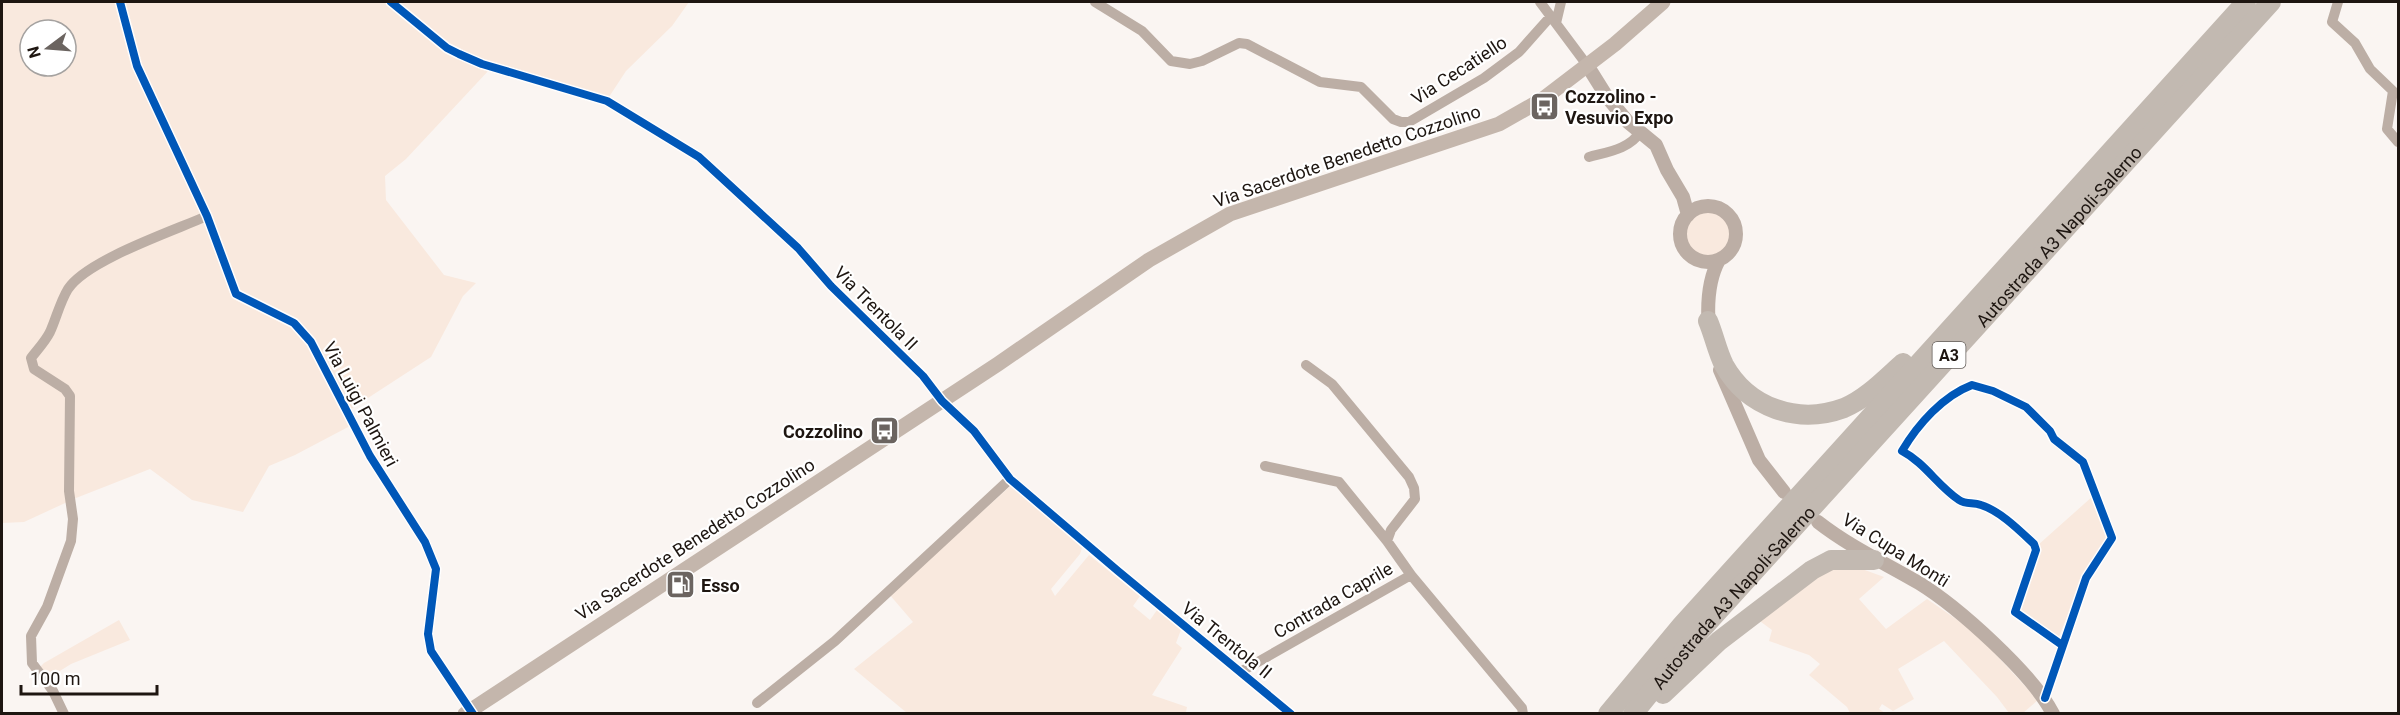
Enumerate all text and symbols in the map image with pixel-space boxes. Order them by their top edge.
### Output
north arrow [18,18,78,78]
street label: Via Cecatiello [1407,31,1511,109]
text: N [23,44,45,60]
place label: Cozzolino - Vesuvio Expo [1565,86,1674,128]
bus stop icon: Cozzolino - Vesuvio Expo [1528,90,1560,122]
street label: Via Sacerdote Benedetto Cozzolino [1211,100,1483,212]
street label: Autostrada A3 Napoli-Salerno [1971,141,2146,331]
street label: Via Trentola II [830,262,922,354]
street label: Via Luigi Palmieri [319,338,403,470]
road number: A3 [1932,342,1966,368]
bus stop icon: Cozzolino [868,415,900,447]
place label: Cozzolino [783,421,863,442]
street label: Via Sacerdote Benedetto Cozzolino [572,454,818,624]
street label: Autostrada A3 Napoli-Salerno [1647,501,1819,693]
street label: Via Cupa Monti [1839,509,1953,591]
street label: Contrada Caprile [1270,557,1396,643]
fuel station icon: Esso [664,569,696,601]
place label: Esso [701,575,740,596]
street label: Via Trentola II [1178,597,1276,683]
scale bar [21,658,158,696]
text: 100 m [30,668,81,689]

